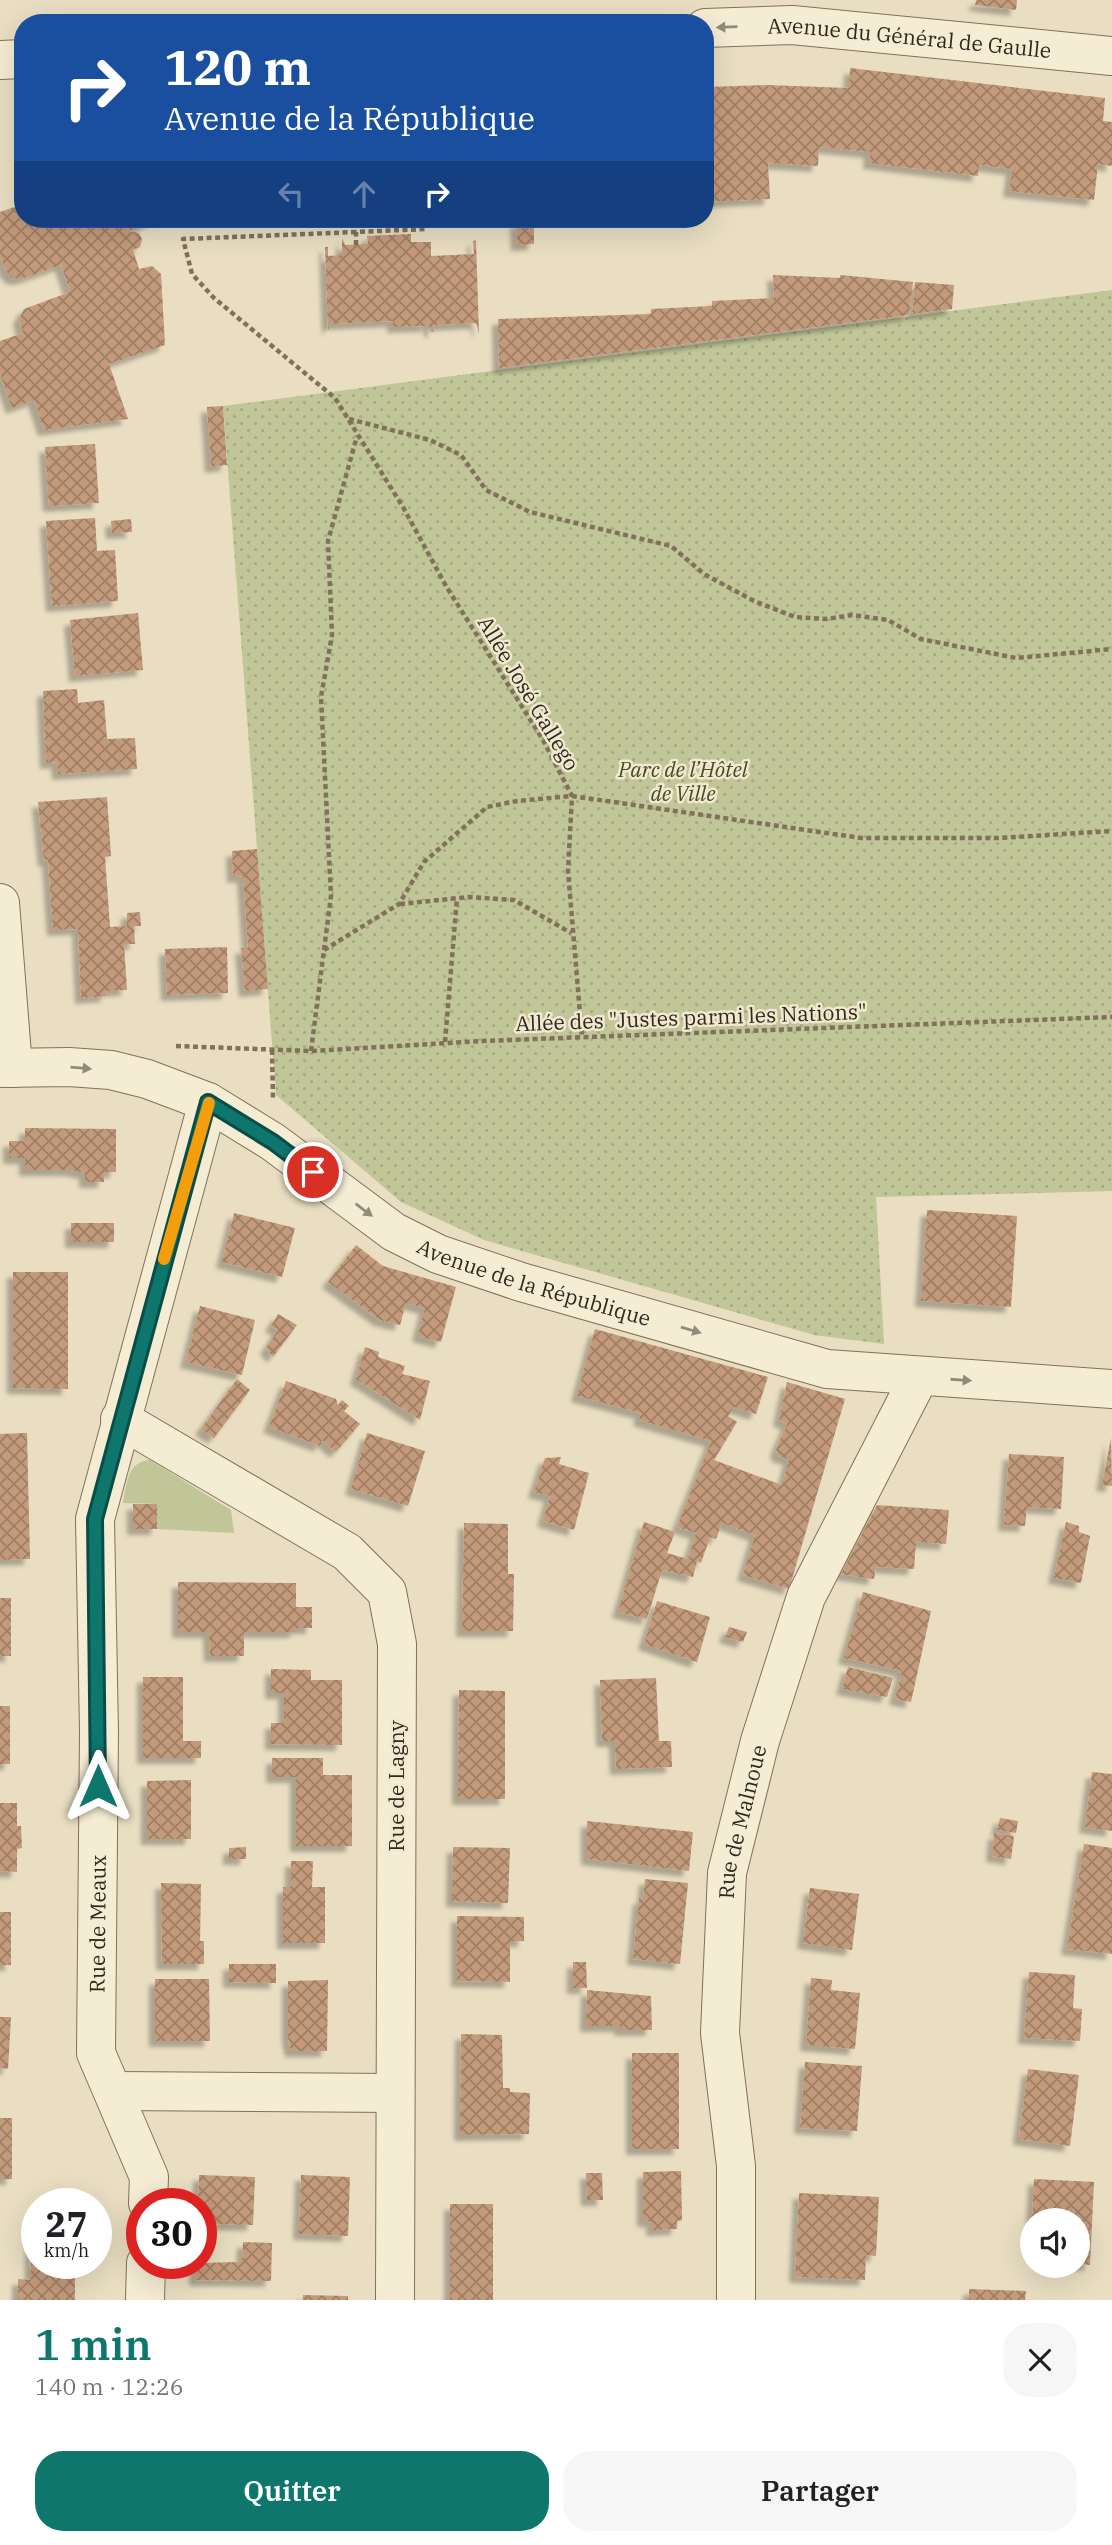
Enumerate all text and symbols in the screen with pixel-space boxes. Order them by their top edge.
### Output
street label: Avenue du Général de Gaulle [767,11,1053,64]
one-way arrow [716,21,738,33]
text: 120 m [164,35,311,98]
icon: right [49,42,140,133]
text: Avenue de la République [164,97,535,139]
icon: left [272,175,310,213]
icon: ahead [345,175,383,213]
icon: right [418,175,456,213]
street label: Allée José Gallego [472,611,586,775]
park label: Parc de l’Hôtel de Ville [617,755,749,807]
street label: Allée des "Justes parmi les Nations" [515,997,867,1037]
one-way arrow [70,1063,92,1074]
pin [283,1142,343,1202]
icon: arrive [294,1153,332,1191]
one-way arrow [355,1203,373,1217]
street label: Avenue de la République [412,1232,654,1332]
one-way arrow [680,1325,701,1335]
one-way arrow [951,1375,973,1386]
street label: Rue de Lagny [382,1719,410,1852]
street label: Rue de Malnoue [712,1742,773,1900]
position arrow [61,1749,135,1823]
street label: Rue de Meaux [83,1855,112,1993]
speed limit sign: 30 [126,2188,217,2279]
text: 27 [45,2201,88,2247]
map controls [1020,2208,1090,2278]
button: sound [1020,2208,1090,2278]
text: km/h [44,2239,89,2262]
text: 1 min [35,2317,152,2372]
button: close [1003,2323,1077,2397]
text: 140 m · 12:26 [35,2371,184,2401]
button: Quitter [35,2451,549,2531]
button: Partager [563,2451,1077,2531]

